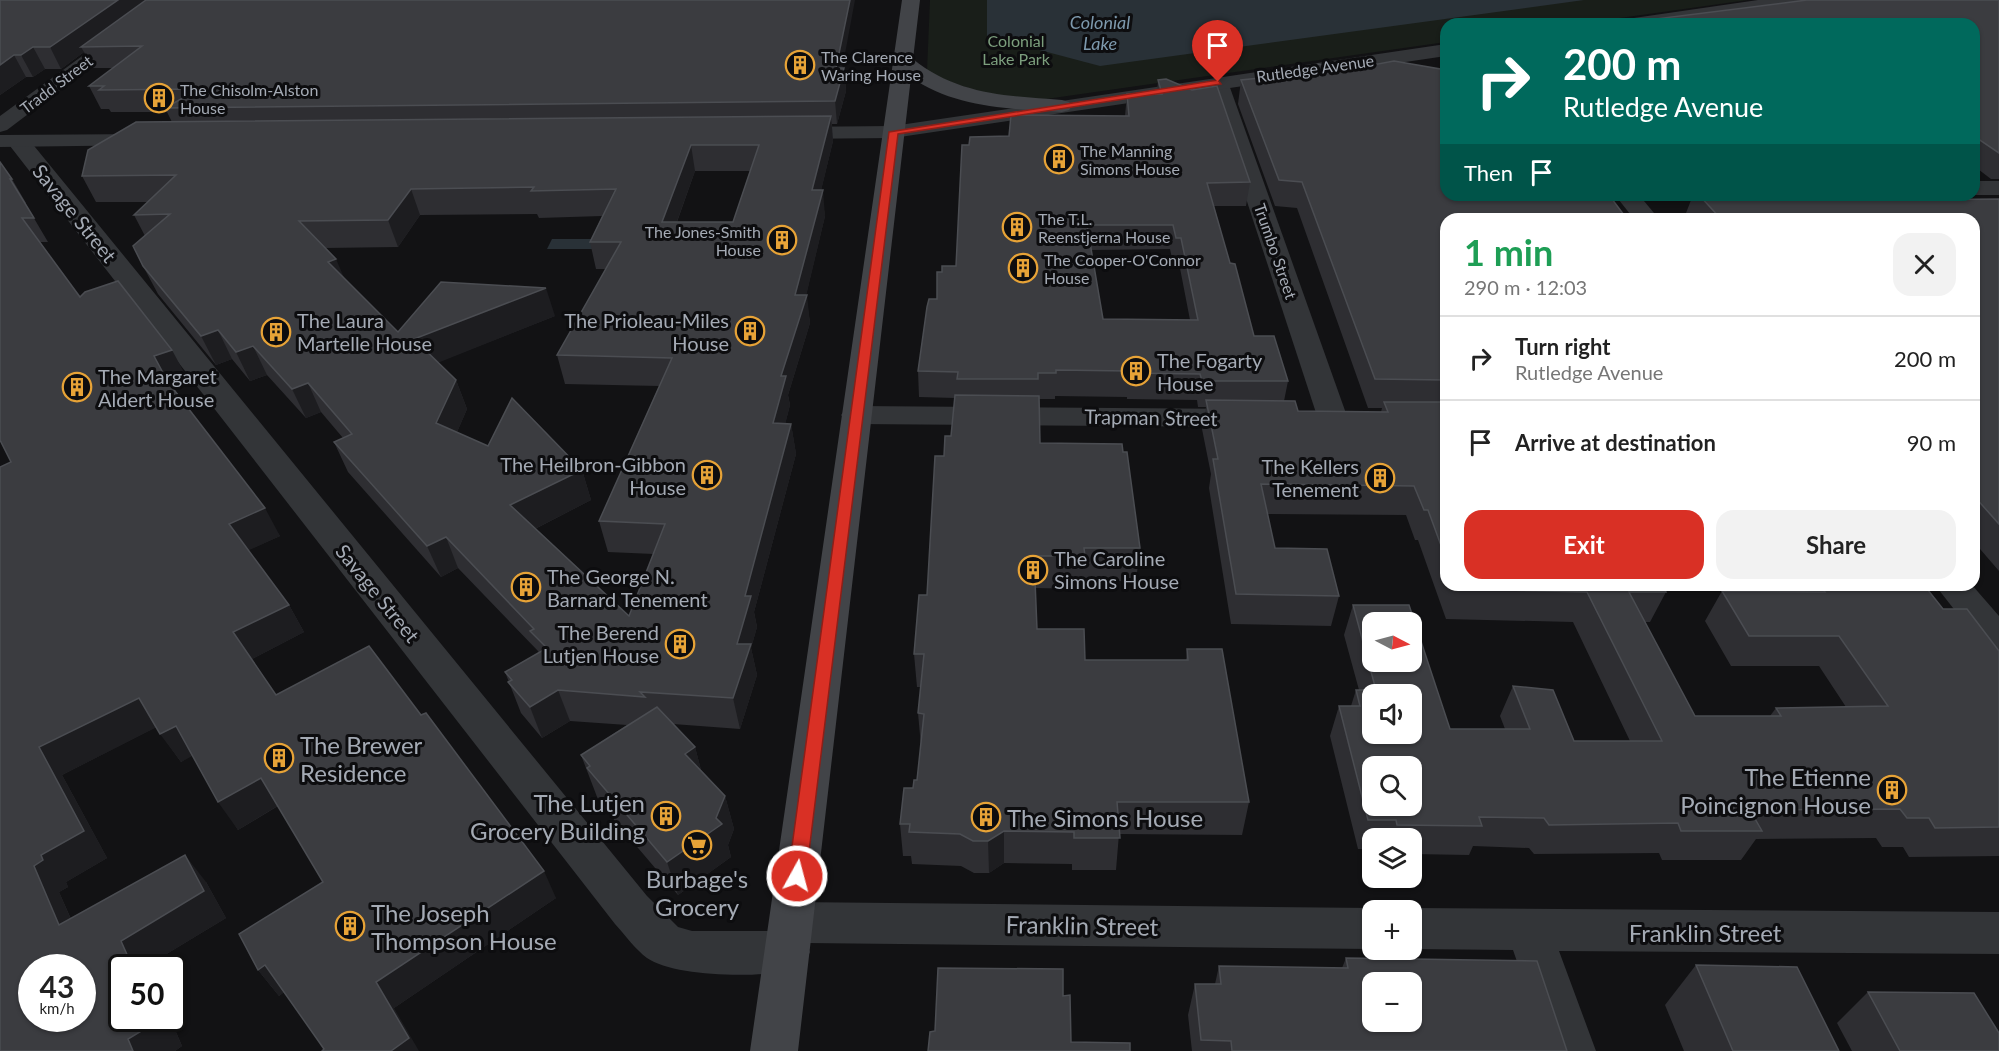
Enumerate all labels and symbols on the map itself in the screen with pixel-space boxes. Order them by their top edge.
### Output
water label: Colonial Lake [1070,11,1130,54]
pin [1192,20,1243,82]
park label: Colonial Lake Park [982,31,1051,68]
place label: The Clarence Waring House [821,47,921,84]
building icon: The Clarence Waring House [784,49,816,81]
street label: Rutledge Avenue [1255,50,1375,86]
street label: Tradd Street [16,51,96,117]
place label: The Chisolm-Alston House [180,80,318,117]
building icon: The Chisolm-Alston House [143,82,175,114]
place label: The Manning Simons House [1080,141,1180,178]
building icon: The Manning Simons House [1043,143,1075,175]
street label: Savage Street [28,159,122,267]
street label: Trumbo Street [1251,201,1301,302]
place label: The T.L. Reenstjerna House [1038,209,1170,246]
building icon: The T.L. Reenstjerna House [1001,211,1033,243]
place label: The Jones-Smith House [645,222,761,259]
building icon: The Jones-Smith House [766,224,798,256]
place label: The Cooper-O'Connor House [1044,250,1201,287]
building icon: The Cooper-O'Connor House [1007,252,1039,284]
place label: The Laura Martelle House [297,308,432,355]
place label: The Prioleau-Miles House [564,308,729,355]
building icon: The Prioleau-Miles House [734,315,766,347]
building icon: The Laura Martelle House [260,316,292,348]
place label: The Fogarty House [1157,348,1263,395]
building icon: The Fogarty House [1120,355,1152,387]
place label: The Margaret Aldert House [98,364,217,411]
building icon: The Margaret Aldert House [61,371,93,403]
street label: Trapman Street [1084,404,1218,430]
place label: The Heilbron-Gibbon House [500,452,686,499]
place label: The Kellers Tenement [1262,454,1359,501]
building icon: The Heilbron-Gibbon House [691,459,723,491]
building icon: The Kellers Tenement [1364,462,1396,494]
street label: Savage Street [331,539,425,647]
place label: The Caroline Simons House [1054,546,1179,593]
building icon: The Caroline Simons House [1017,554,1049,586]
place label: The George N. Barnard Tenement [547,564,708,611]
building icon: The George N. Barnard Tenement [510,571,542,603]
north arrow [1362,612,1422,672]
place label: The Berend Lutjen House [543,620,659,667]
building icon: The Berend Lutjen House [664,628,696,660]
place label: The Brewer Residence [300,730,423,787]
building icon: The Brewer Residence [263,742,295,774]
place label: The Etienne Poincignon House [1680,762,1871,819]
building icon: The Etienne Poincignon House [1876,774,1908,806]
place label: The Lutjen Grocery Building [470,788,645,845]
building icon: The Lutjen Grocery Building [650,800,682,832]
building icon: The Simons House [970,801,1002,833]
place label: The Simons House [1007,803,1203,832]
supermarket icon: Burbage's Grocery [681,829,713,861]
position arrow [765,844,829,908]
place label: Burbage's Grocery [646,864,748,921]
place label: The Joseph Thompson House [371,898,557,955]
street label: Franklin Street [1005,909,1159,941]
building icon: The Joseph Thompson House [334,910,366,942]
street label: Franklin Street [1629,918,1782,947]
speed limit sign: 50 [108,954,186,1032]

